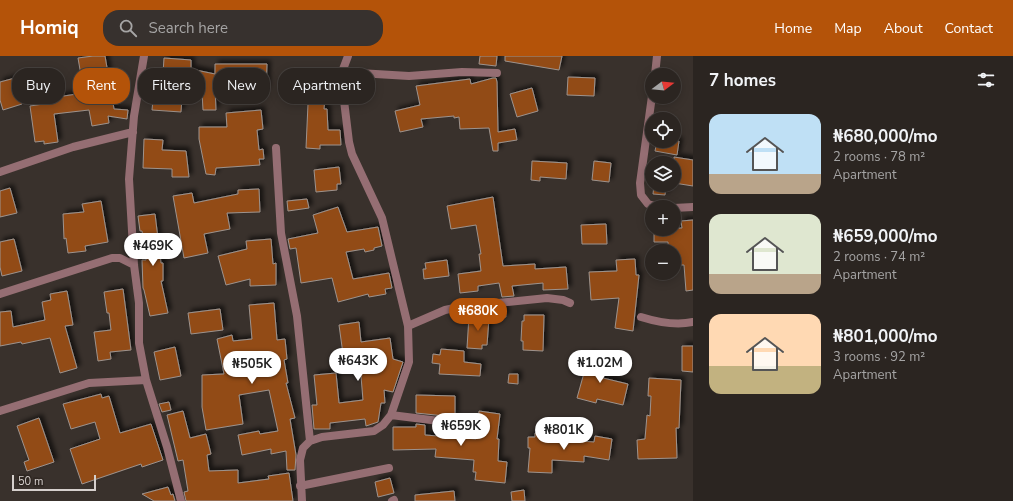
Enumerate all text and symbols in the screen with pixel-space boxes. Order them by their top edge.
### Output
search box [103,10,383,46]
text: Homiq [20,15,79,41]
icon: search [117,17,139,39]
text: Search here [149,18,228,38]
text: Home [774,19,812,38]
text: Map [834,19,862,38]
text: About [884,19,923,38]
text: Contact [945,19,993,38]
chip: Buy [12,68,65,104]
chip: Rent [73,68,130,104]
chip: Filters [138,68,205,104]
chip: New [213,68,270,104]
chip: Apartment [278,68,375,104]
north arrow [645,68,681,104]
map controls [645,68,681,280]
text: 7 homes [709,69,776,92]
icon: filters [975,69,997,91]
button: locate [645,112,681,148]
text: ₦680,000/mo [833,125,938,148]
icon: home [741,130,789,178]
text: 2 rooms · 78 m² [833,148,925,166]
button: layers [645,156,681,192]
text: Apartment [833,166,896,184]
button: + [645,200,681,236]
text: ₦659,000/mo [833,225,938,248]
icon: home [741,230,789,278]
pin: ₦469K [125,233,181,267]
text: ₦469K [133,237,173,255]
button: − [645,244,681,280]
text: 2 rooms · 74 m² [833,248,925,266]
text: Apartment [833,266,896,284]
pin: ₦680K [450,298,506,332]
text: ₦680K [458,302,498,320]
text: ₦801,000/mo [833,325,938,348]
icon: home [741,330,789,378]
pin: ₦643K [330,348,386,382]
text: 3 rooms · 92 m² [833,348,925,366]
pin: ₦1.02M [567,350,633,384]
pin: ₦505K [224,351,280,385]
text: ₦643K [338,352,378,370]
text: ₦1.02M [577,354,623,372]
text: ₦505K [232,355,272,373]
text: Apartment [833,366,896,384]
pin: ₦659K [433,413,489,447]
text: ₦659K [441,417,481,435]
pin: ₦801K [536,417,592,451]
text: ₦801K [544,421,584,439]
scale bar [12,473,96,492]
text: 50 m [18,474,43,489]

